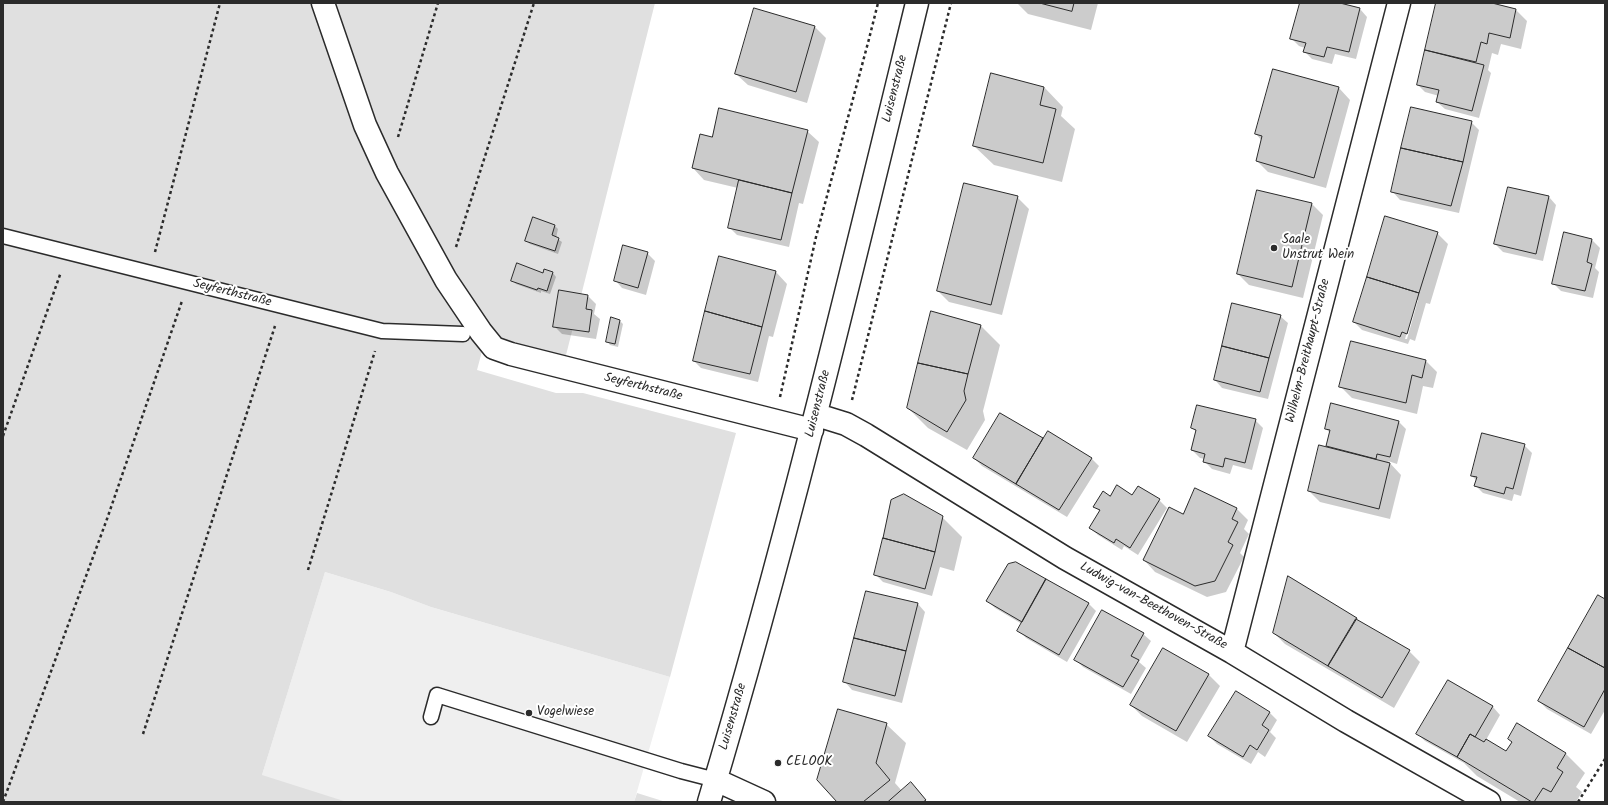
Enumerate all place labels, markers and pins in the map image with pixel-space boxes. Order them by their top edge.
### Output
place label: Saale Unstrut Wein [1282,233,1354,264]
marker: Saale Unstrut Wein [1269,243,1279,253]
place label: Vogelwiese [537,705,594,721]
marker: Vogelwiese [524,708,534,718]
place label: CELOOK [786,755,832,771]
marker: CELOOK [773,758,783,768]

